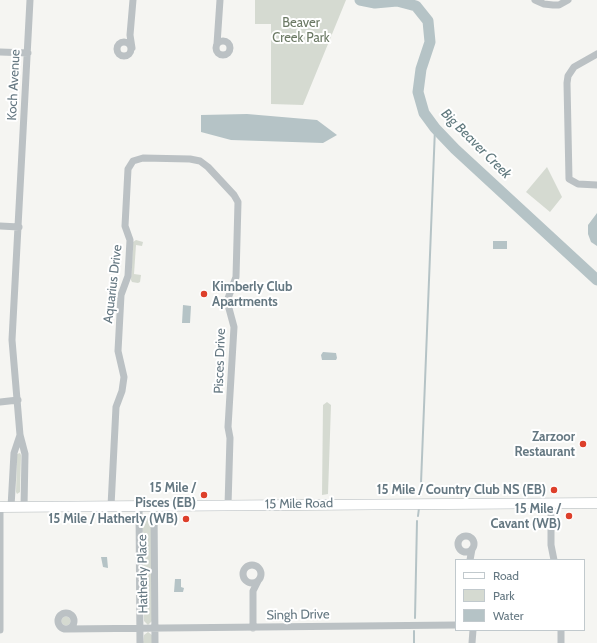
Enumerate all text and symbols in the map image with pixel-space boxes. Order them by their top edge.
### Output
park label: Beaver Creek Park [272,15,330,46]
street label: Koch Avenue [4,49,24,121]
water label: Big Beaver Creek [437,105,515,183]
street label: Aquarius Drive [100,244,126,324]
place label: Kimberly Club Apartments [212,279,292,310]
marker: Kimberly Club Apartments [199,289,209,299]
street label: Pisces Drive [211,328,229,394]
place label: Zarzoor Restaurant [515,429,575,460]
marker: Zarzoor Restaurant [578,439,588,449]
place label: 15 Mile / Pisces (EB) [135,480,196,511]
place label: 15 Mile / Country Club NS (EB) [377,482,546,498]
marker: 15 Mile / Country Club NS (EB) [549,485,559,495]
marker: 15 Mile / Pisces (EB) [199,490,209,500]
street label: 15 Mile Road [265,496,333,512]
place label: 15 Mile / Cavant (WB) [491,501,561,532]
place label: 15 Mile / Hatherly (WB) [48,511,178,527]
marker: 15 Mile / Cavant (WB) [564,511,574,521]
marker: 15 Mile / Hatherly (WB) [181,514,191,524]
street label: Hatherly Place [135,534,151,614]
legend [455,559,585,631]
text: Road [493,568,519,583]
text: Park [493,588,515,603]
street label: Singh Drive [266,607,330,623]
text: Water [493,608,523,623]

